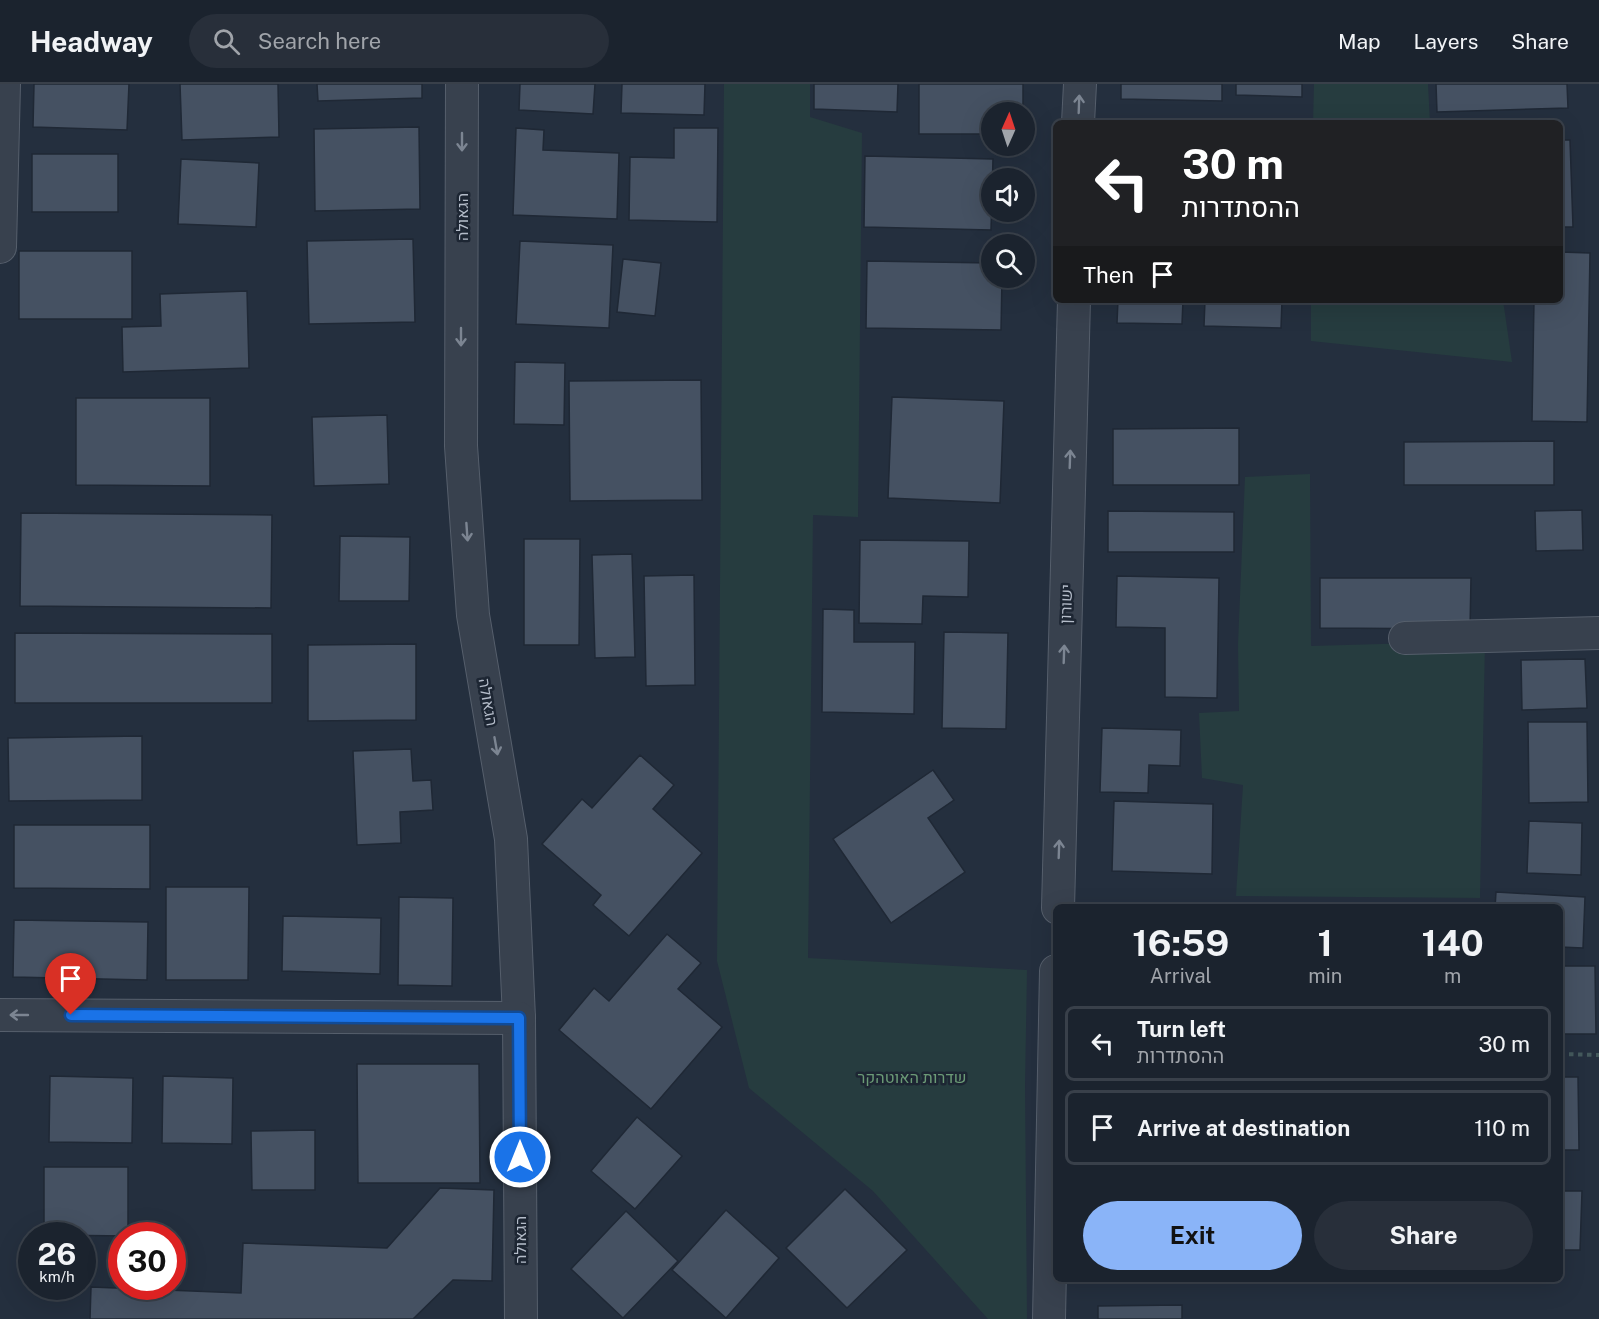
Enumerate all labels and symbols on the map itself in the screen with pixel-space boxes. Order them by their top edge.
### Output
one-way arrow [1073,94,1085,114]
north arrow [981,102,1035,156]
one-way arrow [456,132,468,152]
street label: הגאולה [453,193,472,241]
one-way arrow [455,327,467,347]
one-way arrow [1064,450,1075,470]
one-way arrow [462,522,473,542]
street label: ישורון [1056,584,1076,624]
one-way arrow [1059,645,1070,665]
street label: הגאולה [474,677,502,727]
one-way arrow [490,736,501,756]
one-way arrow [1054,840,1065,860]
pin [45,953,96,1015]
one-way arrow [10,1009,30,1021]
park label: שדרות האוטהקר [858,1068,966,1087]
position arrow [488,1125,552,1189]
street label: הגאולה [511,1216,530,1264]
speed limit sign: 30 [108,1222,186,1300]

